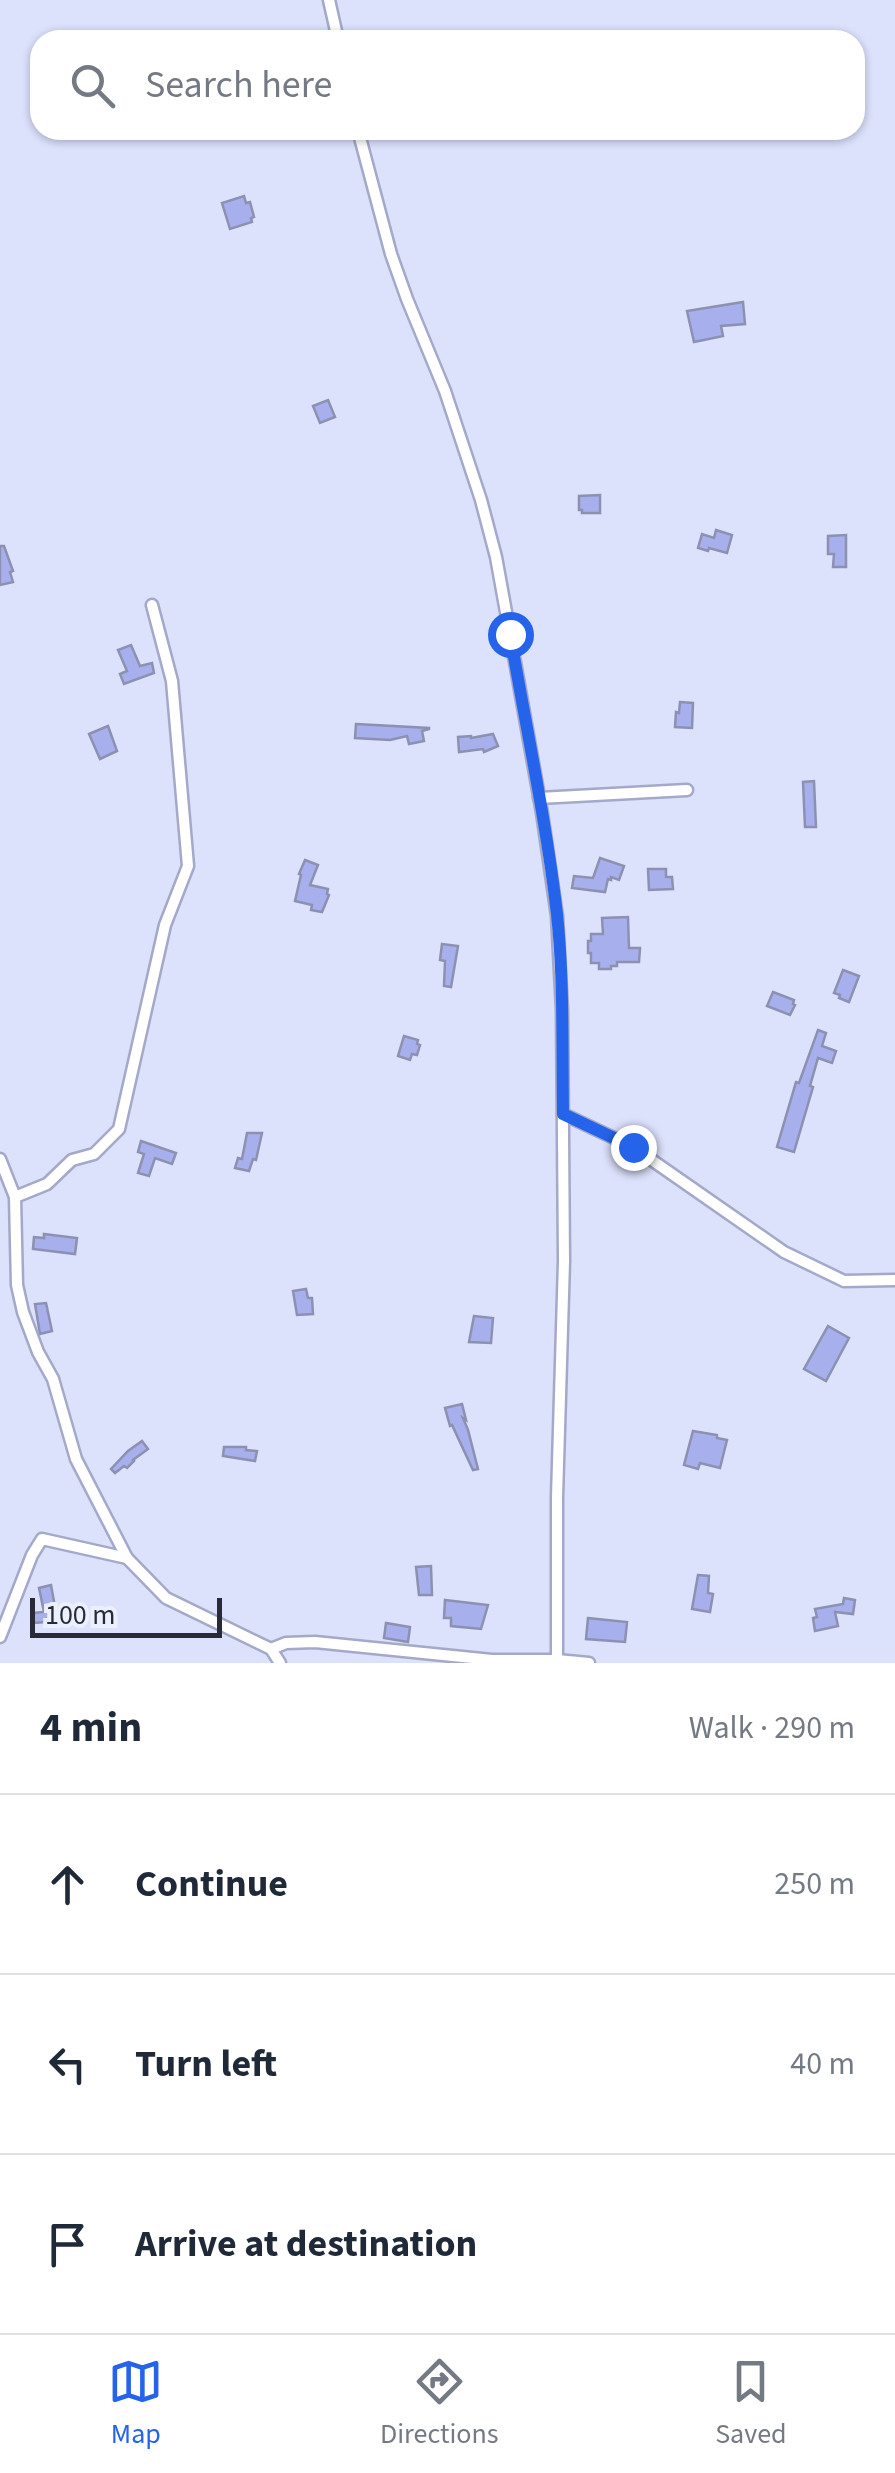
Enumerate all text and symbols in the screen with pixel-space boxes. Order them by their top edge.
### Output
search box [30,30,865,140]
icon: search [65,58,120,113]
text: Search here [145,58,332,112]
route start [488,612,534,658]
route end [611,1125,657,1171]
scale bar [30,1593,222,1638]
text: 100 m [45,1595,116,1635]
text: 4 min [40,1698,142,1758]
text: Walk · 290 m [689,1705,855,1751]
icon: ahead [40,1857,95,1912]
text: Continue [135,1857,288,1911]
text: 250 m [774,1861,855,1907]
icon: left [40,2037,95,2092]
text: Turn left [135,2037,277,2091]
text: 40 m [790,2041,855,2087]
icon: arrive [40,2217,95,2272]
text: Arrive at destination [135,2217,477,2271]
tab: Map [108,2354,163,2454]
tab: Directions [380,2354,499,2454]
tab: Saved [715,2354,787,2454]

